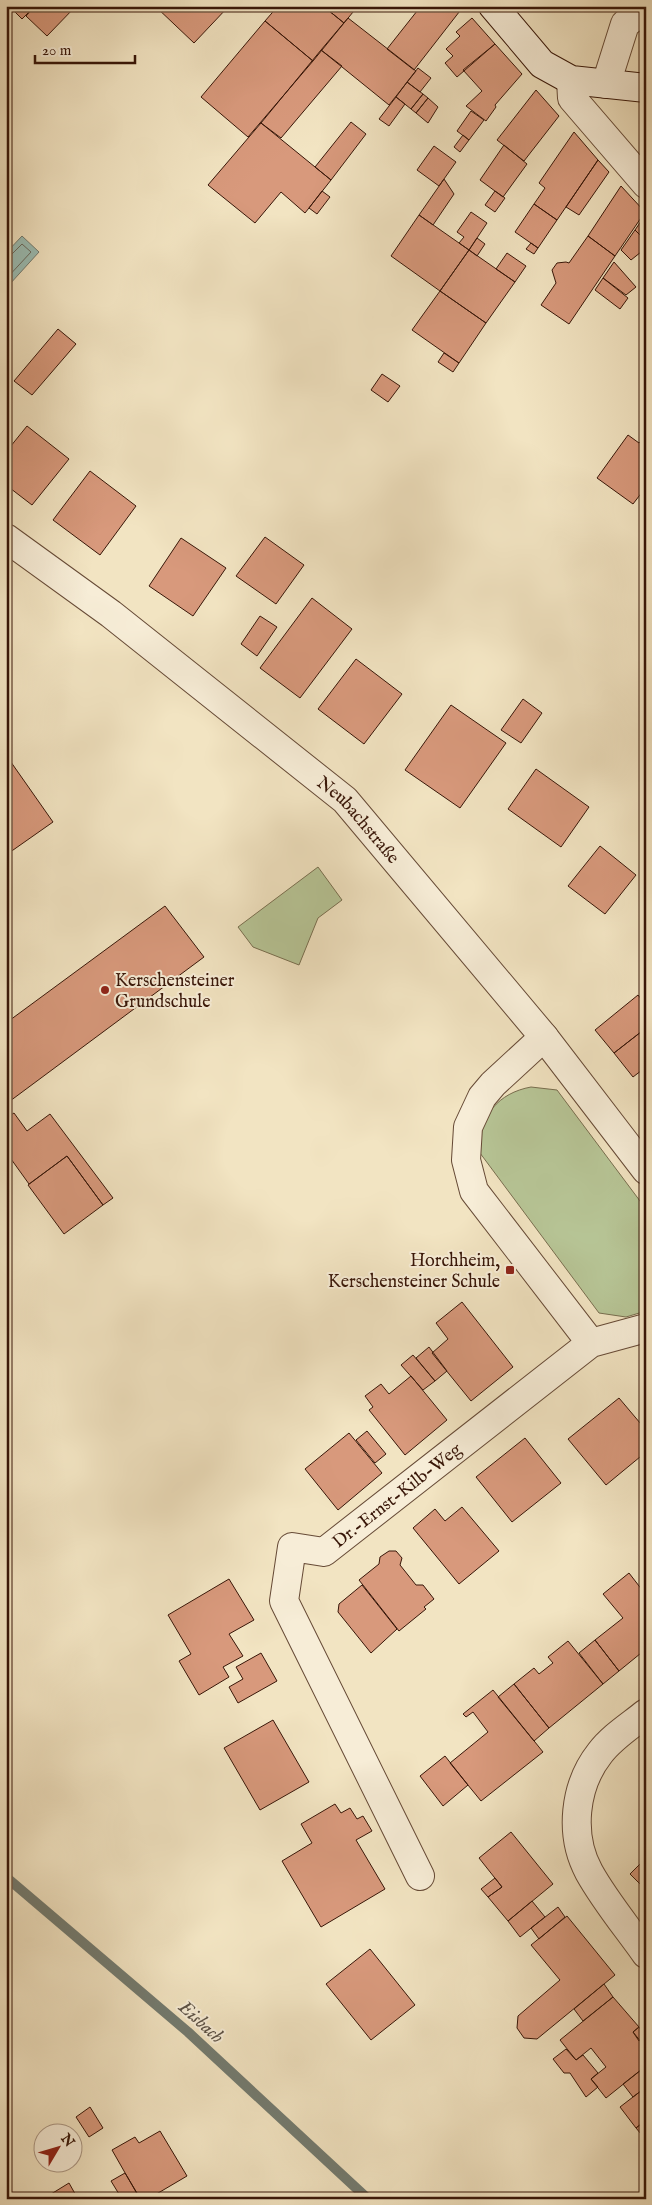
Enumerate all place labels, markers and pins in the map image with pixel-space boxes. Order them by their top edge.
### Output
place label: Kerschensteiner Grundschule [115,970,235,1014]
marker: Kerschensteiner Grundschule [99,984,111,996]
place label: Horchheim, Kerschensteiner Schule [328,1250,500,1294]
marker: Horchheim, Kerschensteiner Schule [504,1264,516,1276]

